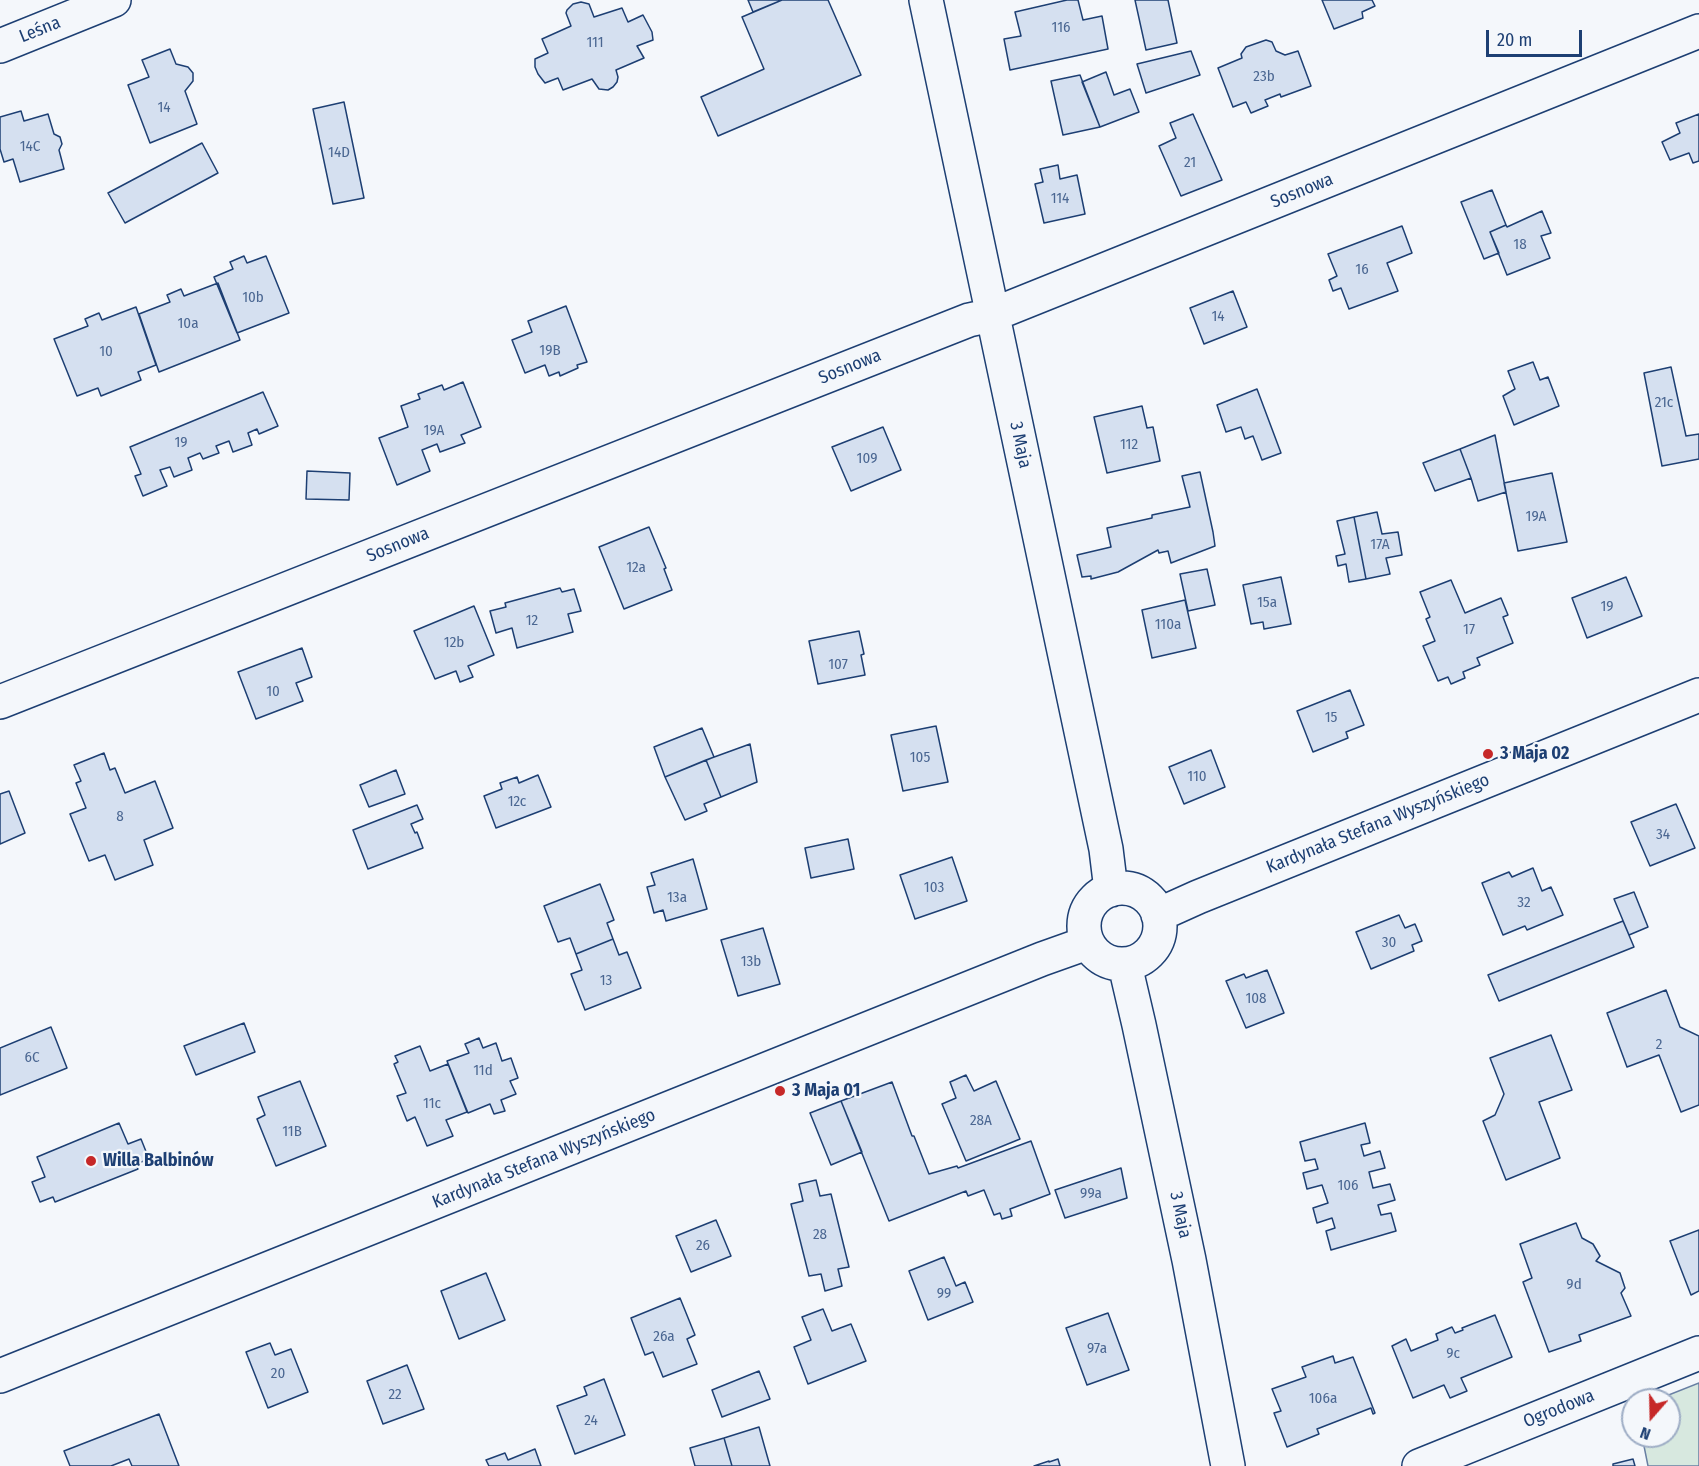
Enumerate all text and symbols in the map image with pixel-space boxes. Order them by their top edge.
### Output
street label: Leśna [16,12,64,48]
scale bar [1489,18,1585,56]
house number: 116 [1052,19,1070,37]
text: 20 m [1497,29,1532,51]
house number: 111 [586,34,604,52]
house number: 23b [1253,68,1275,86]
house number: 14 [157,99,171,117]
house number: 14C [20,138,40,156]
house number: 14D [328,144,350,162]
house number: 21 [1184,154,1196,172]
street label: Sosnowa [1268,169,1336,213]
house number: 114 [1051,190,1069,208]
house number: 18 [1513,236,1527,254]
house number: 16 [1355,261,1369,279]
house number: 10b [242,289,264,307]
house number: 14 [1211,308,1225,326]
house number: 10a [177,315,199,333]
house number: 19B [539,342,561,360]
house number: 10 [99,343,113,361]
street label: Sosnowa [816,345,884,389]
house number: 21c [1655,394,1673,412]
street label: 3 Maja [1005,420,1035,470]
house number: 19A [424,422,444,440]
house number: 19 [174,434,188,452]
house number: 112 [1120,436,1138,454]
house number: 109 [857,450,877,468]
house number: 19A [1526,508,1546,526]
street label: Sosnowa [364,523,432,567]
house number: 17A [1370,536,1390,554]
house number: 12a [626,559,646,577]
house number: 15a [1257,594,1277,612]
house number: 19 [1600,598,1614,616]
house number: 12 [526,612,538,630]
house number: 110a [1155,616,1181,634]
house number: 17 [1463,621,1475,639]
house number: 12b [444,634,464,652]
house number: 107 [828,656,848,674]
house number: 10 [266,683,280,701]
house number: 15 [1325,709,1337,727]
place label: 3 Maja 02 [1500,743,1569,765]
marker: 3 Maja 02 [1481,747,1495,761]
house number: 105 [910,749,930,767]
house number: 110 [1187,768,1207,786]
street label: Kardynała Stefana Wyszyńskiego [1263,769,1493,879]
house number: 12c [508,793,526,811]
house number: 8 [116,808,124,826]
house number: 34 [1656,826,1670,844]
house number: 103 [924,879,944,897]
house number: 13a [667,889,687,907]
house number: 32 [1517,894,1531,912]
house number: 30 [1382,934,1396,952]
house number: 13b [741,953,761,971]
house number: 13 [600,972,612,990]
house number: 108 [1245,990,1267,1008]
house number: 2 [1656,1036,1662,1054]
house number: 6C [24,1049,40,1067]
house number: 11d [473,1062,493,1080]
place label: 3 Maja 01 [792,1080,860,1102]
marker: 3 Maja 01 [773,1084,787,1098]
house number: 11c [423,1095,441,1113]
street label: Kardynała Stefana Wyszyńskiego [429,1104,659,1214]
house number: 28A [970,1112,992,1130]
house number: 11B [282,1123,302,1141]
place label: Willa Balbinów [103,1150,214,1172]
marker: Willa Balbinów [84,1154,98,1168]
house number: 106 [1337,1177,1359,1195]
house number: 99a [1080,1185,1102,1203]
street label: 3 Maja [1165,1190,1195,1240]
house number: 28 [813,1226,827,1244]
house number: 26 [696,1237,710,1255]
house number: 9d [1566,1276,1582,1294]
house number: 99 [937,1285,951,1303]
house number: 26a [653,1328,675,1346]
house number: 97a [1087,1340,1107,1358]
house number: 9c [1446,1345,1460,1363]
house number: 20 [271,1365,285,1383]
street label: Ogrodowa [1520,1385,1598,1433]
house number: 22 [388,1386,402,1404]
north arrow [1621,1388,1681,1448]
house number: 106a [1309,1390,1337,1408]
house number: 24 [584,1412,598,1430]
text: N [1638,1423,1653,1444]

